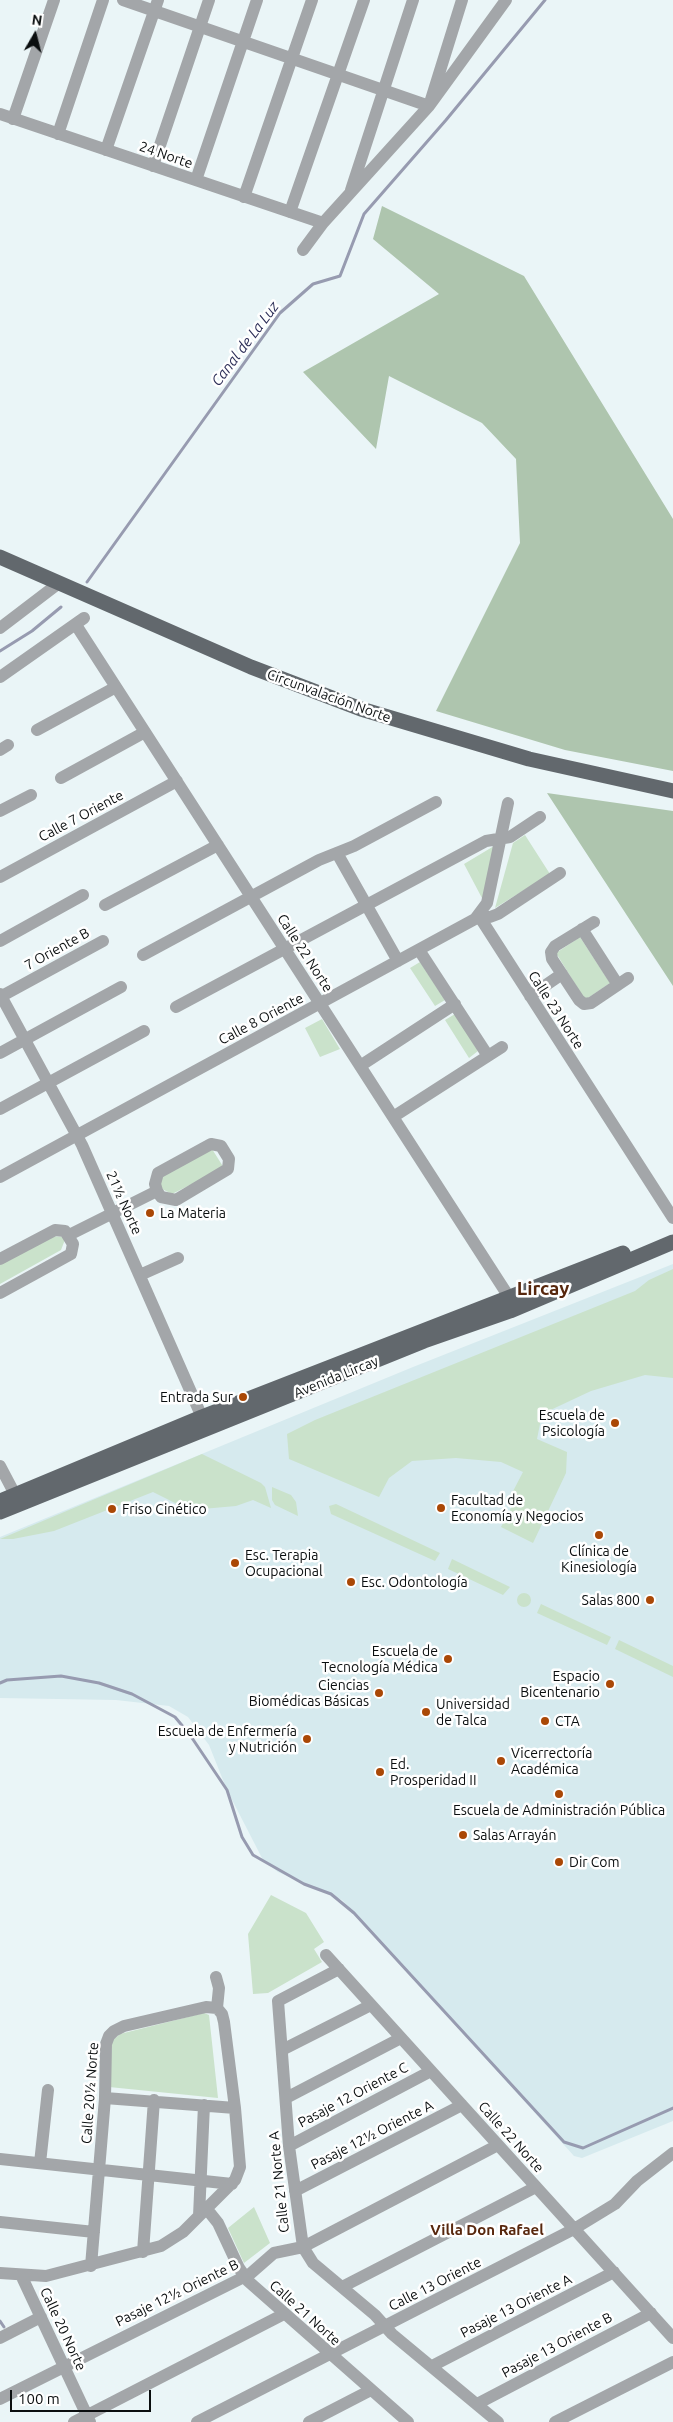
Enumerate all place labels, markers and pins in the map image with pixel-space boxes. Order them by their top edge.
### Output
place label: La Materia [160,1205,226,1221]
marker: La Materia [144,1207,156,1219]
place label: Entrada Sur [160,1389,233,1405]
marker: Entrada Sur [237,1391,249,1403]
place label: Escuela de Psicología [539,1407,605,1440]
marker: Escuela de Psicología [609,1417,621,1429]
place label: Facultad de Economía y Negocios [451,1492,584,1524]
place label: Friso Cinético [122,1501,207,1517]
marker: Facultad de Economía y Negocios [435,1502,447,1514]
marker: Friso Cinético [106,1503,118,1515]
marker: Clínica de Kinesiología [593,1529,605,1541]
place label: Clínica de Kinesiología [561,1543,637,1575]
place label: Esc. Terapia Ocupacional [245,1547,323,1580]
marker: Esc. Terapia Ocupacional [229,1557,241,1569]
place label: Esc. Odontología [361,1574,468,1590]
marker: Esc. Odontología [345,1576,357,1588]
place label: Salas 800 [582,1592,640,1608]
marker: Salas 800 [644,1594,656,1606]
place label: Escuela de Tecnología Médica [322,1643,438,1675]
marker: Escuela de Tecnología Médica [442,1653,454,1665]
place label: Espacio Bicentenario [520,1668,600,1700]
place label: Ciencias Biomédicas Básicas [249,1677,369,1710]
marker: Espacio Bicentenario [604,1678,616,1690]
marker: Ciencias Biomédicas Básicas [373,1687,385,1699]
place label: Universidad de Talca [436,1696,510,1728]
marker: Universidad de Talca [420,1706,432,1718]
place label: CTA [555,1713,580,1729]
marker: CTA [539,1715,551,1727]
place label: Escuela de Enfermería y Nutrición [158,1723,297,1755]
marker: Escuela de Enfermería y Nutrición [301,1733,313,1745]
place label: Vicerrectoría Académica [511,1745,592,1778]
marker: Vicerrectoría Académica [495,1755,507,1767]
place label: Ed. Prosperidad II [390,1756,477,1788]
marker: Ed. Prosperidad II [374,1766,386,1778]
marker: Escuela de Administración Pública [553,1788,565,1800]
place label: Escuela de Administración Pública [453,1802,665,1818]
place label: Salas Arrayán [473,1827,557,1843]
marker: Salas Arrayán [457,1829,469,1841]
place label: Dir Com [569,1854,620,1870]
marker: Dir Com [553,1856,565,1868]

